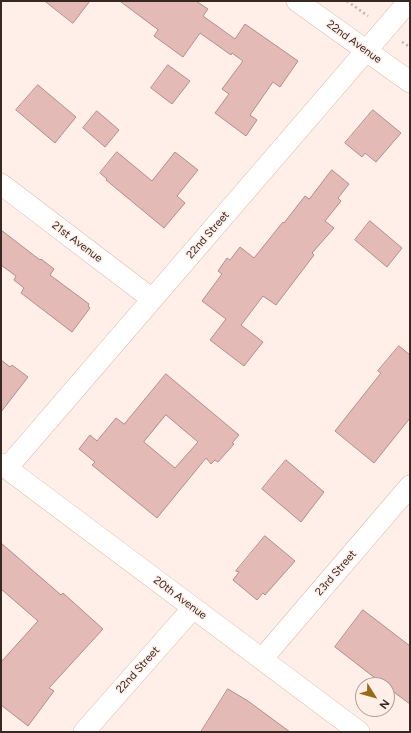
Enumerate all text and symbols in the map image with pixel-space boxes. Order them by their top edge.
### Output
street label: 22nd Avenue [324,18,384,66]
street label: 22nd Street [184,209,232,261]
street label: 21st Avenue [49,219,105,265]
street label: 23rd Street [313,548,359,598]
street label: 20th Avenue [151,574,209,622]
street label: 22nd Street [114,644,162,696]
north arrow [355,677,395,717]
text: N [376,697,392,711]

